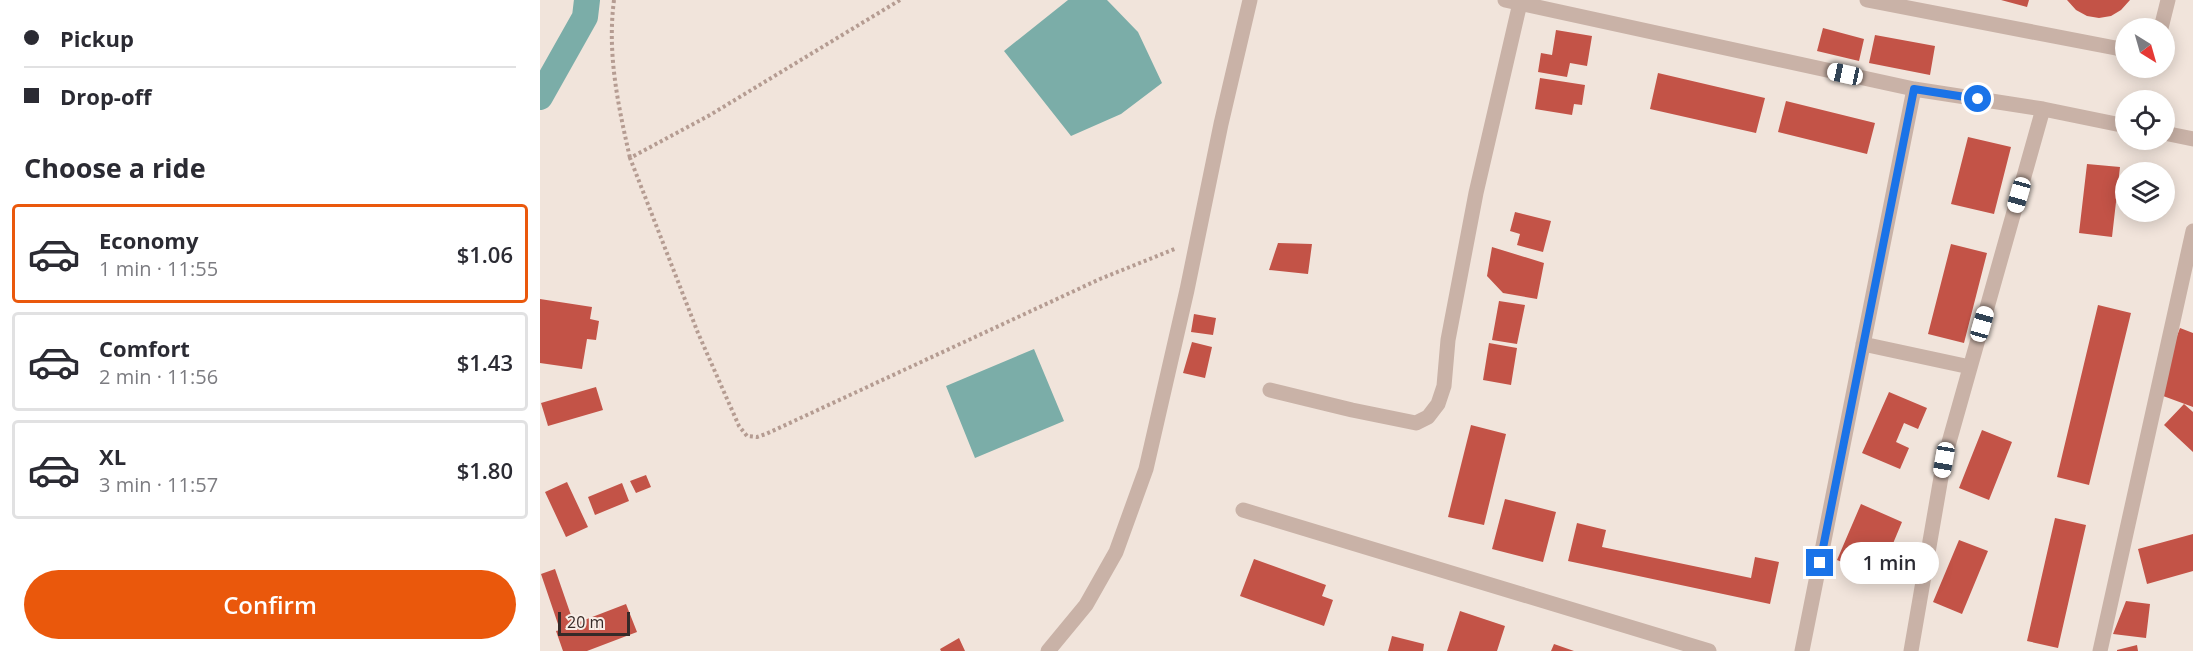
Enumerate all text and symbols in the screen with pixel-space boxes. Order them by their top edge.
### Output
north arrow [2115,18,2175,78]
map controls [2115,18,2175,222]
text: Pickup [60,23,134,53]
car [1826,61,1864,87]
text: Drop-off [60,81,152,111]
route start [1964,85,1991,112]
button: locate [2115,90,2175,150]
text: Choose a ride [24,149,206,186]
button: layers [2115,162,2175,222]
car [2005,175,2033,215]
text: Economy [99,225,198,255]
icon: car [27,227,81,281]
text: $1.06 [457,239,513,269]
text: 1 min · 11:55 [99,255,218,282]
car [1968,304,1996,344]
text: Comfort [99,333,190,363]
icon: car [27,335,81,389]
text: $1.43 [457,347,513,377]
text: 2 min · 11:56 [99,363,218,390]
text: XL [99,441,126,471]
car [1932,441,1956,479]
icon: car [27,443,81,497]
text: $1.80 [457,455,513,485]
text: 3 min · 11:57 [99,471,218,498]
callout: 1 min [1841,542,1940,584]
route end [1806,549,1833,576]
text: 1 min [1863,549,1917,576]
button: Confirm [24,570,516,639]
scale bar [558,609,630,636]
text: 20 m [567,611,604,633]

